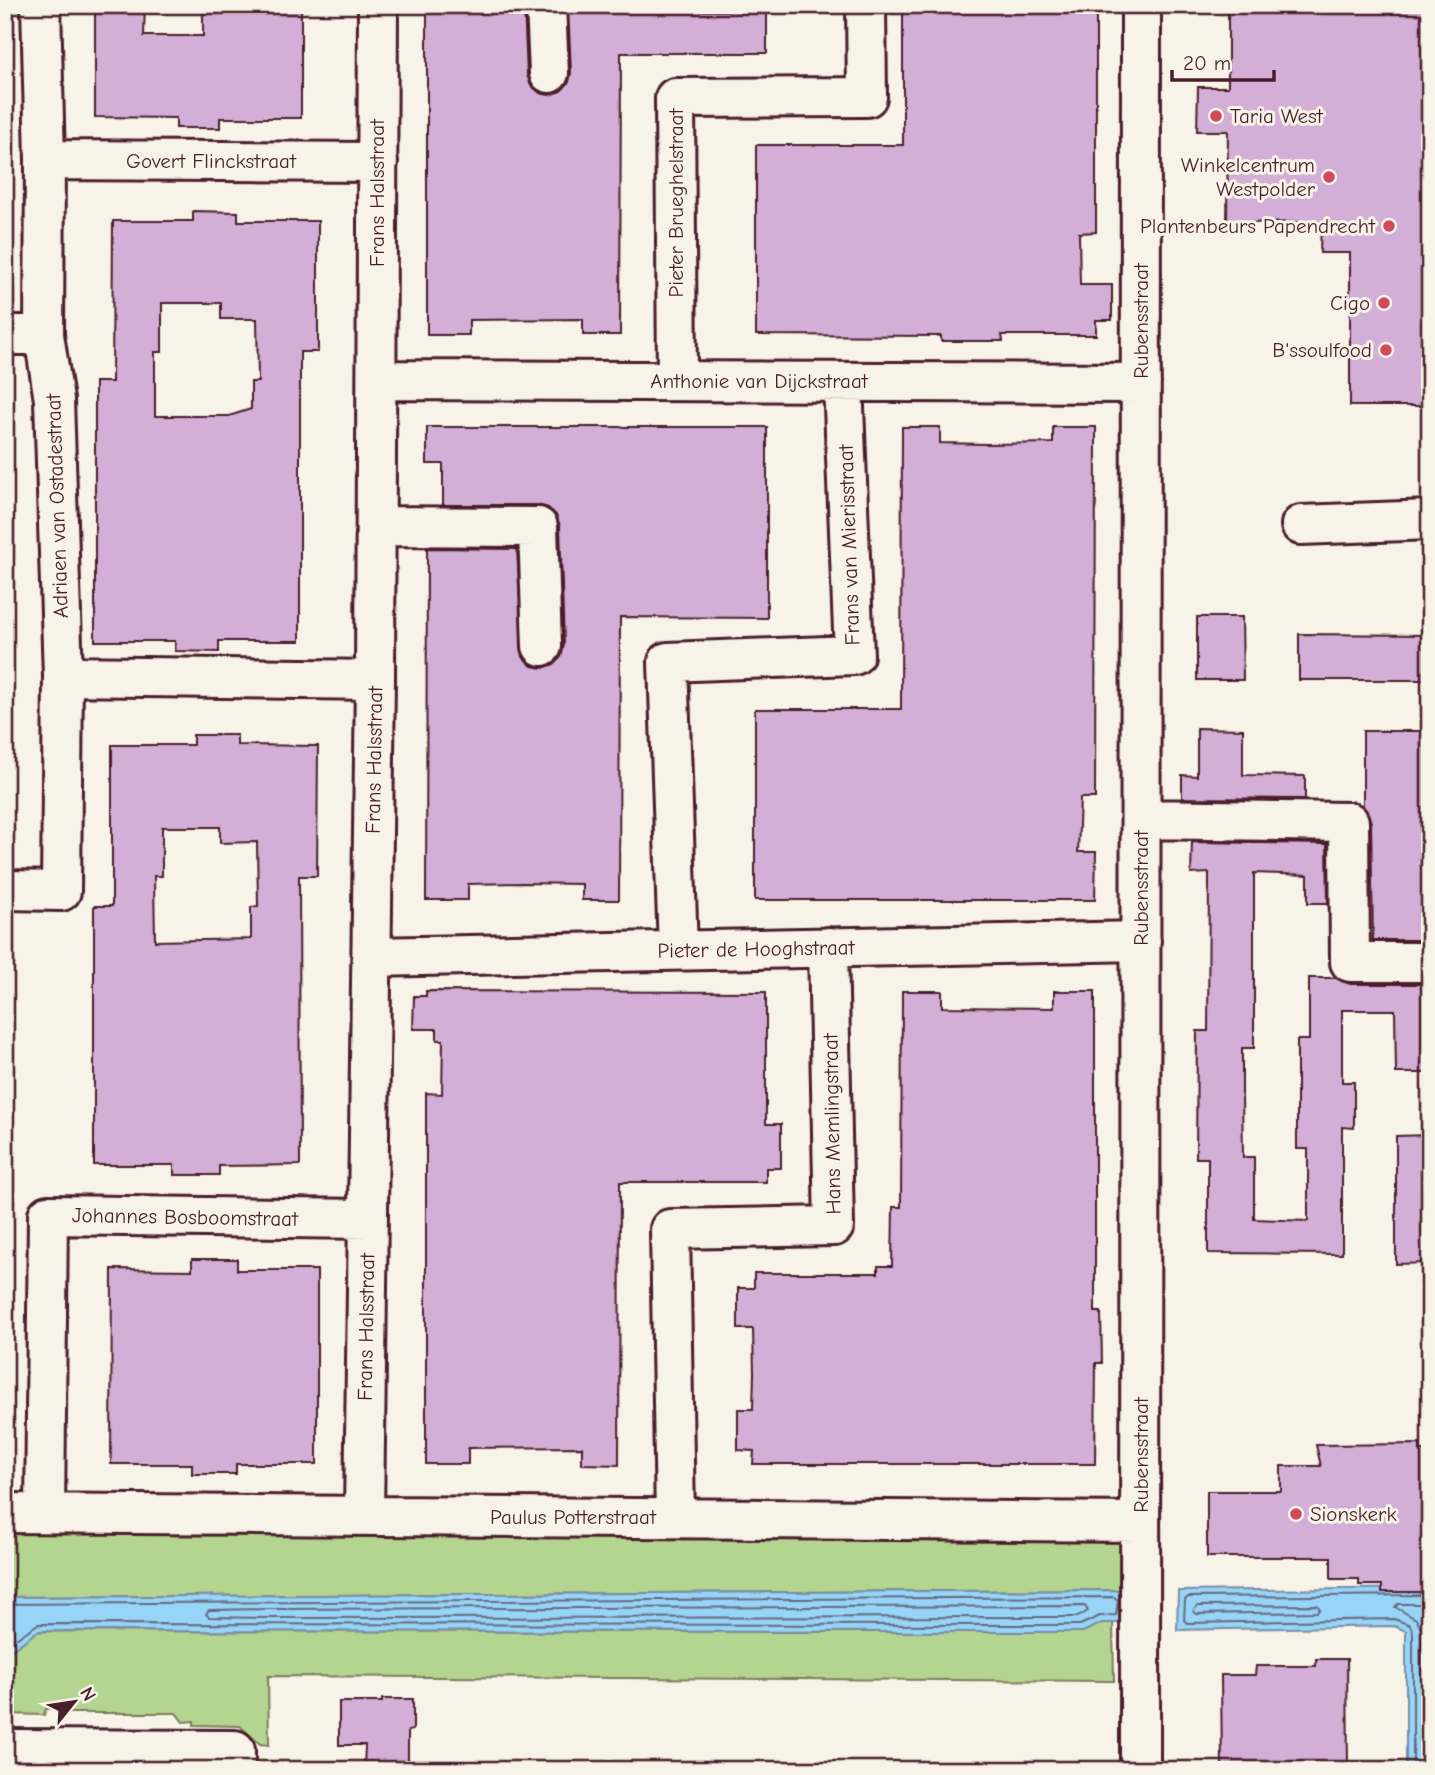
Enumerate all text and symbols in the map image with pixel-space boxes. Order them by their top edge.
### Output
scale bar [1172,38,1274,82]
text: 20 m [1183,51,1231,75]
place label: Taria West [1230,104,1324,128]
street label: Pieter Brueghelstraat [664,108,688,297]
marker: Taria West [1208,108,1224,124]
street label: Frans Halsstraat [365,118,389,267]
street label: Govert Flinckstraat [126,149,297,173]
place label: Winkelcentrum Westpolder [1181,153,1316,201]
marker: Winkelcentrum Westpolder [1321,169,1337,185]
place label: Plantenbeurs Papendrecht [1140,214,1376,238]
marker: Plantenbeurs Papendrecht [1381,218,1397,234]
street label: Rubensstraat [1129,262,1153,379]
place label: Cigo [1330,291,1370,315]
marker: Cigo [1376,295,1392,311]
place label: B'ssoulfood [1272,338,1372,362]
marker: B'ssoulfood [1378,342,1394,358]
street label: Anthonie van Dijckstraat [650,369,869,393]
street label: Adriaen van Ostadestraat [41,392,73,619]
street label: Frans van Mierisstraat [833,443,865,646]
street label: Frans Halsstraat [361,685,387,834]
street label: Rubensstraat [1129,829,1153,946]
street label: Pieter de Hooghstraat [657,935,856,963]
street label: Hans Memlingstraat [818,1032,846,1215]
street label: Johannes Bosboomstraat [72,1203,299,1231]
street label: Frans Halsstraat [353,1252,379,1401]
street label: Rubensstraat [1129,1396,1153,1513]
place label: Sionskerk [1310,1502,1397,1526]
street label: Paulus Potterstraat [490,1505,657,1529]
marker: Sionskerk [1288,1506,1304,1522]
north arrow [38,1666,108,1736]
text: N [75,1683,100,1705]

